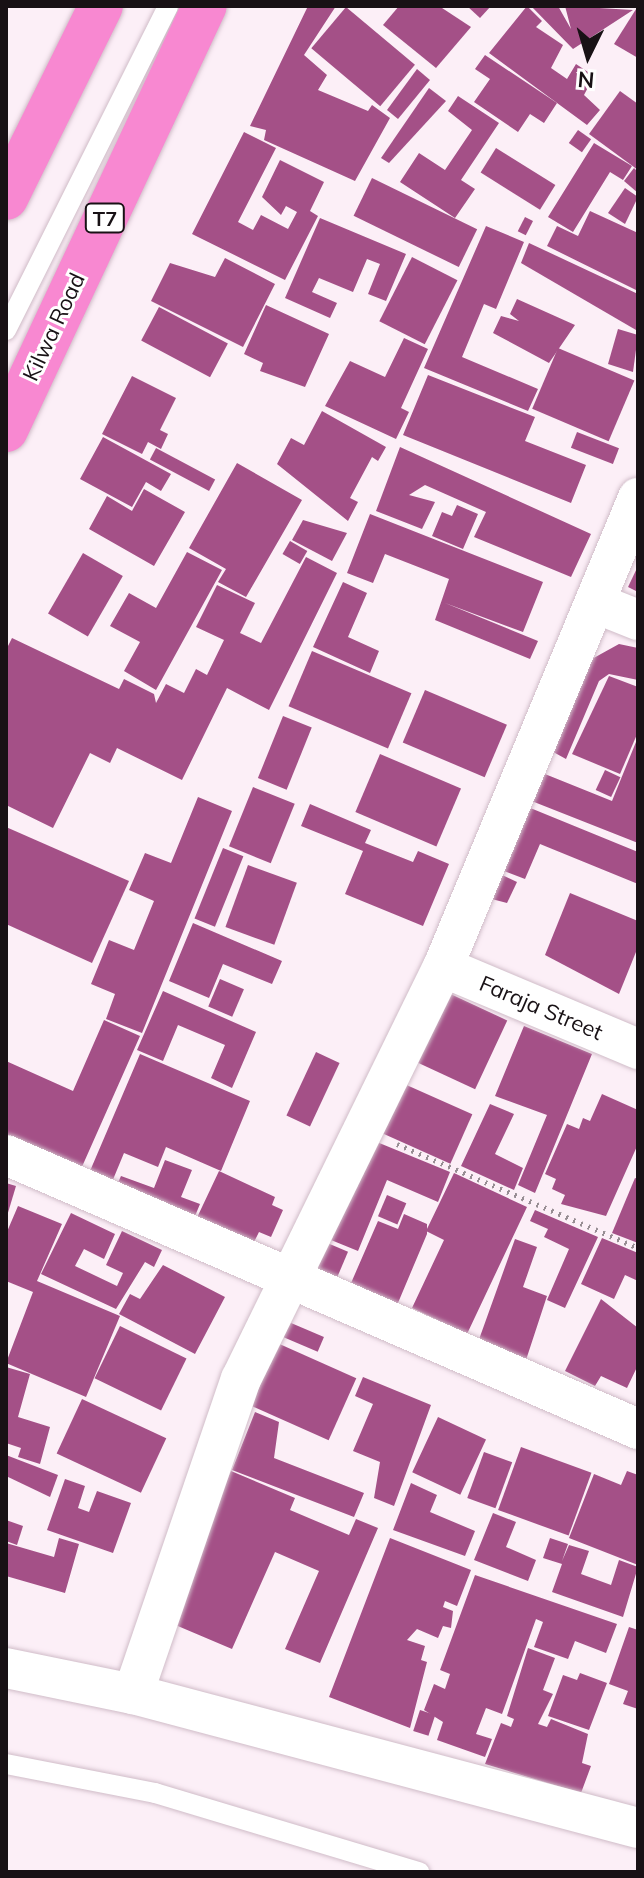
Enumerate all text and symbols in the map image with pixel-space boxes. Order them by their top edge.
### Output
north arrow [548,16,628,96]
text: N [576,65,595,95]
road number: T7 [83,202,127,234]
street label: Kilwa Road [17,269,91,385]
street label: Faraja Street [475,970,607,1046]

